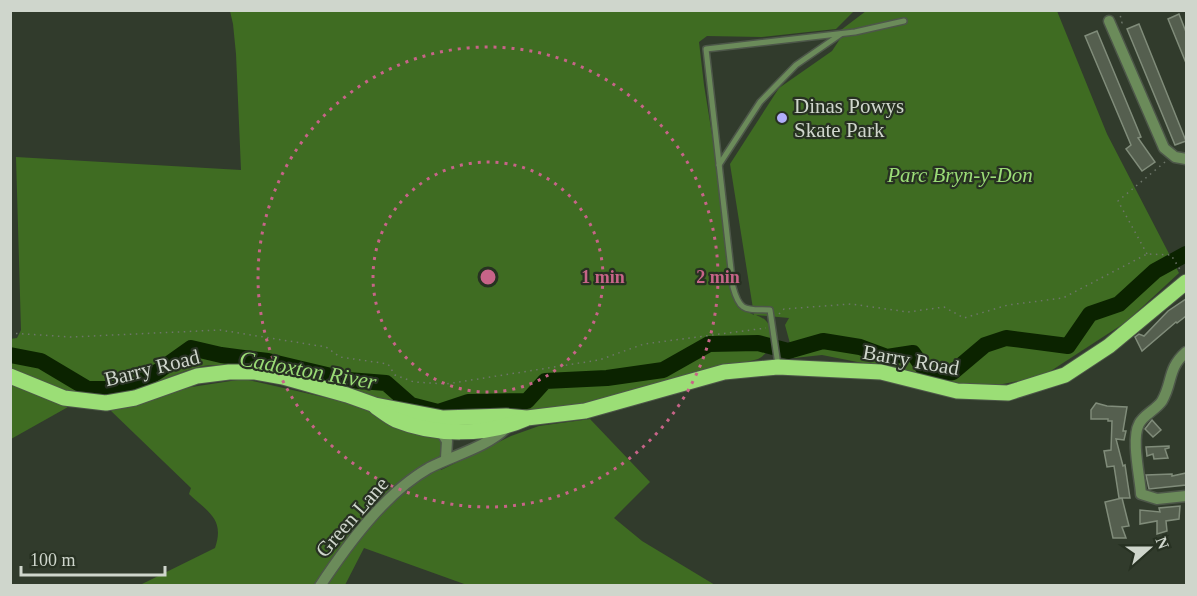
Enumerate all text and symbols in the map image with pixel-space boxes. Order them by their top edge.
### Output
place label: Dinas Powys Skate Park [794,94,904,142]
marker: Dinas Powys Skate Park [775,111,789,125]
park label: Parc Bryn-y-Don [886,163,1033,187]
centre of rings [478,267,498,287]
text: 1 min [581,267,625,287]
text: 2 min [696,267,740,287]
street label: Barry Road [861,340,962,380]
street label: Barry Road [102,344,203,391]
water label: Cadoxton River [238,346,379,394]
street label: Green Lane [311,472,393,562]
north arrow [1119,518,1179,578]
text: N [1153,534,1173,552]
scale bar [21,539,165,577]
text: 100 m [30,550,76,570]

